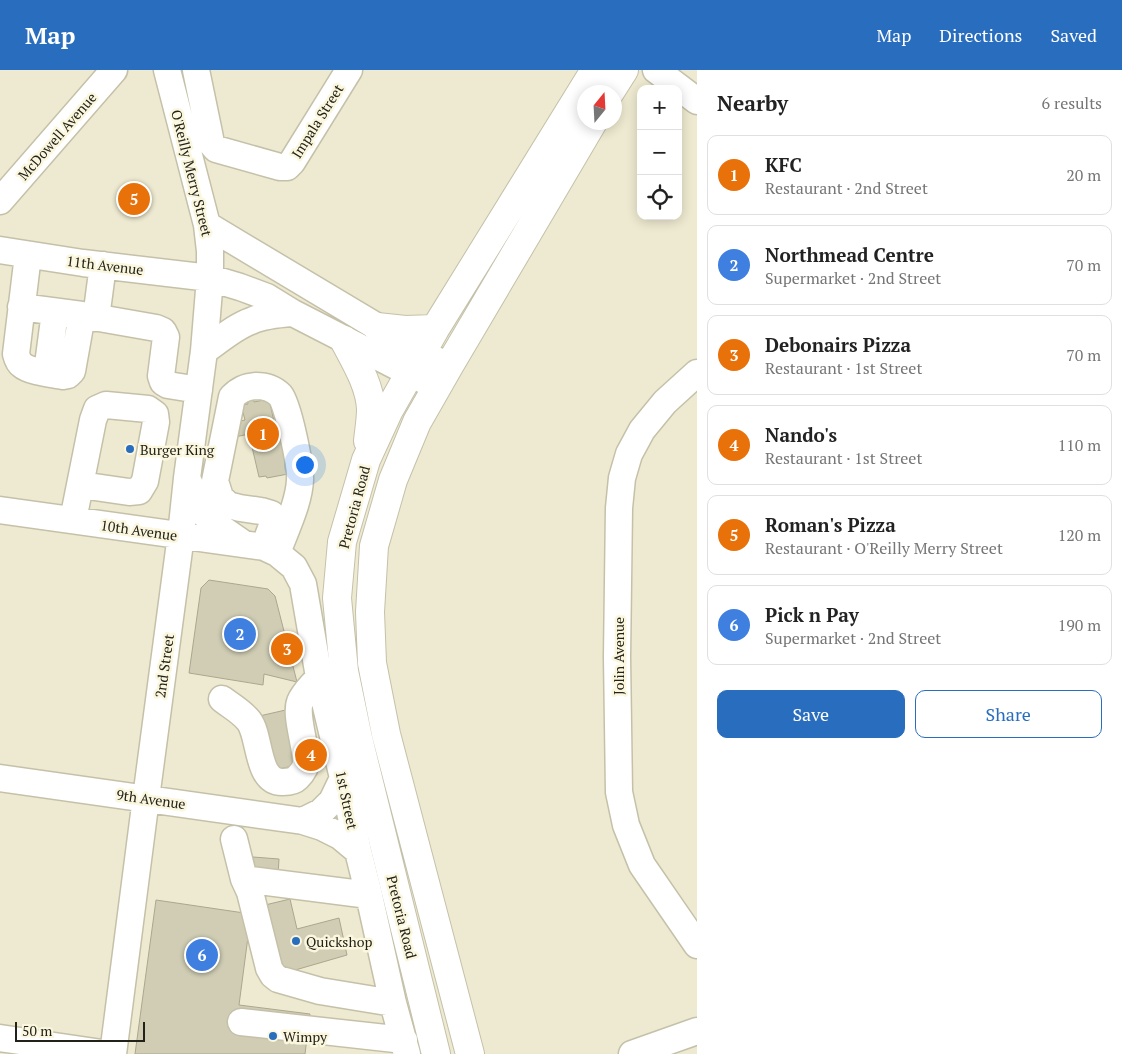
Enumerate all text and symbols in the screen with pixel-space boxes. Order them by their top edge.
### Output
text: Map [25,19,75,51]
text: Map [876,23,911,47]
text: Directions [939,23,1022,47]
text: Saved [1050,23,1097,47]
street label: Impala Street [287,80,348,162]
north arrow [577,85,622,130]
map controls [637,85,682,220]
button: + [637,85,682,130]
street label: McDowell Avenue [14,88,100,184]
text: Nearby [717,89,788,117]
text: 6 results [1042,92,1102,114]
street label: O'Reilly Merry Street [167,108,217,239]
button: − [637,130,682,175]
text: KFC [765,152,802,177]
text: 1 [729,164,739,186]
text: 20 m [1066,164,1101,186]
button: locate [637,175,682,220]
text: Restaurant · 2nd Street [765,177,928,199]
pin: 5 [118,180,150,218]
text: Northmead Centre [765,242,934,267]
street label: 11th Avenue [65,251,145,279]
text: 2 [729,254,739,276]
text: 70 m [1066,254,1101,276]
text: Supermarket · 2nd Street [765,267,941,289]
text: Debonairs Pizza [765,332,911,357]
text: 3 [729,344,739,366]
text: 70 m [1066,344,1101,366]
text: Restaurant · 1st Street [765,357,922,379]
pin: 1 [247,415,279,453]
text: Nando's [765,422,837,447]
text: 4 [729,434,739,456]
text: 110 m [1058,434,1101,456]
place label: Burger King [140,440,215,459]
marker: Burger King [124,443,136,455]
text: Restaurant · 1st Street [765,447,922,469]
your location [292,452,318,478]
street label: Pretoria Road [334,463,374,551]
text: Roman's Pizza [765,512,896,537]
street label: 10th Avenue [99,515,179,545]
text: 5 [729,524,739,546]
text: 120 m [1058,524,1101,546]
text: Restaurant · O'Reilly Merry Street [765,537,1003,559]
text: Pick n Pay [765,602,859,627]
text: 6 [729,614,739,636]
text: 190 m [1058,614,1101,636]
pin: 2 [224,615,256,653]
street label: Jolin Avenue [609,617,628,695]
text: Supermarket · 2nd Street [765,627,941,649]
pin: 3 [271,630,303,668]
street label: 2nd Street [150,632,178,699]
button: Save [717,690,905,738]
button: Share [915,690,1102,738]
pin: 4 [295,736,327,774]
street label: 1st Street [332,769,363,832]
street label: 9th Avenue [115,785,187,813]
street label: Pretoria Road [383,873,422,961]
place label: Quickshop [306,932,372,951]
marker: Quickshop [290,935,302,947]
pin: 6 [186,936,218,974]
scale bar [15,1019,145,1042]
text: 50 m [22,1021,52,1040]
place label: Wimpy [283,1027,328,1046]
marker: Wimpy [267,1030,279,1042]

